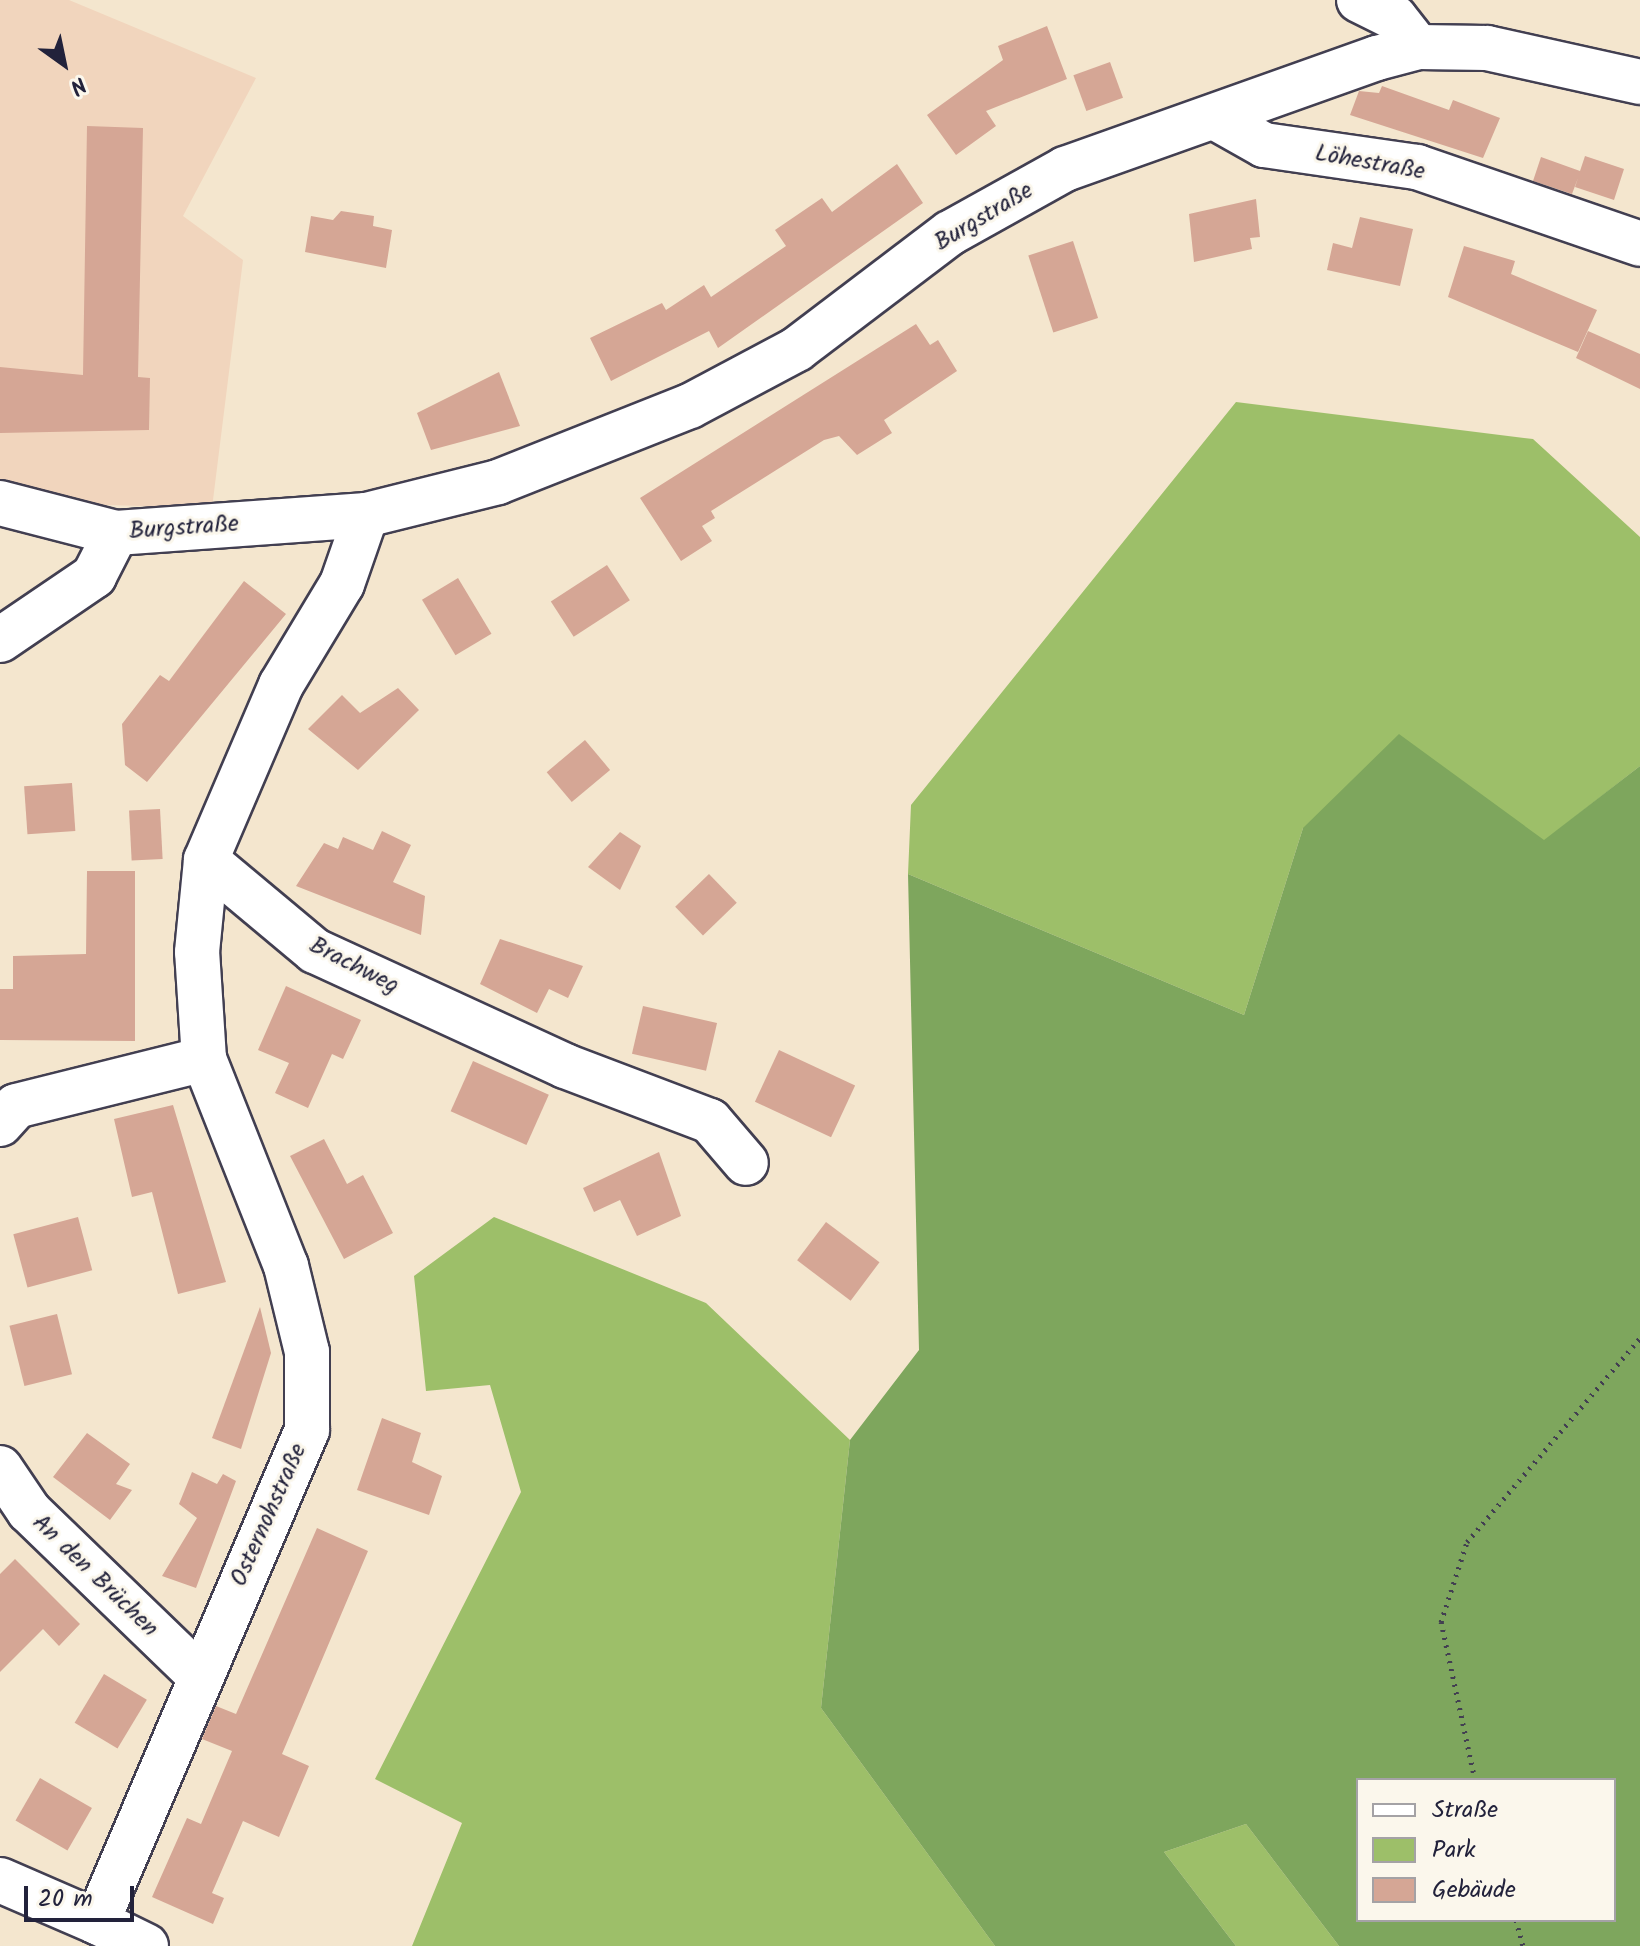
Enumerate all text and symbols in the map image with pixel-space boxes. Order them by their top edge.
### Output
north arrow [24,24,104,104]
text: N [62,66,93,103]
street label: Löhestraße [1313,139,1427,187]
street label: Burgstraße [930,176,1038,258]
street label: Burgstraße [128,510,240,546]
street label: Brachweg [305,931,403,1001]
street label: Osternohstraße [225,1439,313,1591]
street label: An den Brüchen [26,1509,164,1643]
legend [1356,1778,1616,1922]
text: Straße [1432,1791,1498,1830]
text: Park [1432,1831,1476,1870]
scale bar [28,1870,138,1920]
text: Gebäude [1432,1871,1516,1910]
text: 20 m [38,1880,93,1919]

